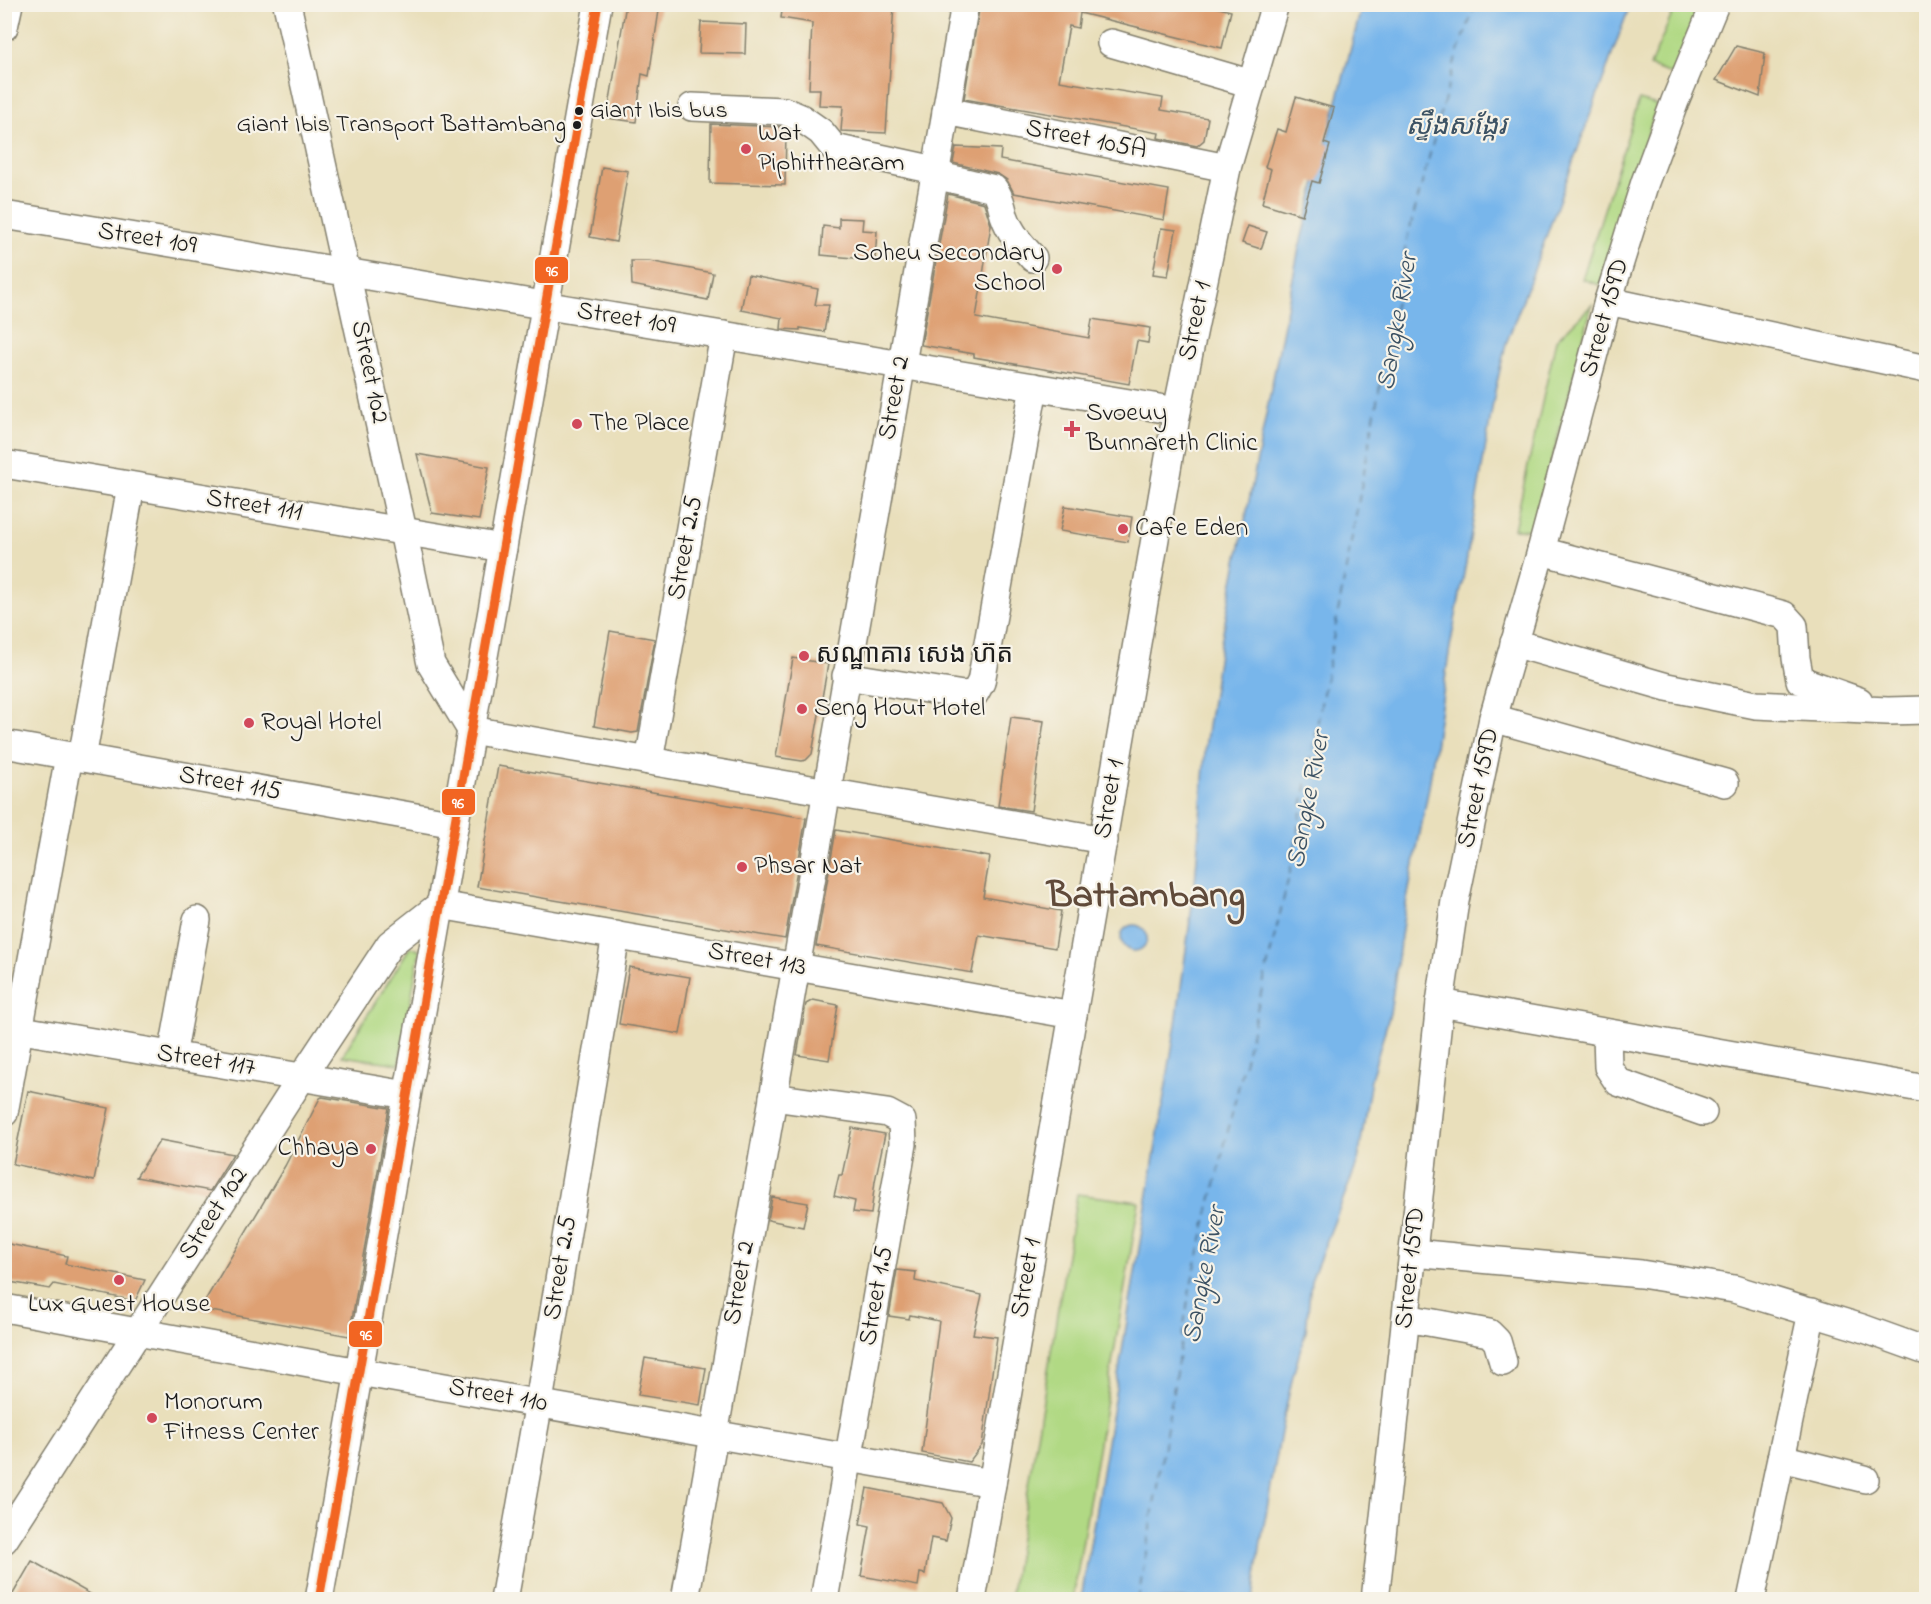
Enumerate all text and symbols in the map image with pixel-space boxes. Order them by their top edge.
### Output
place label: Giant Ibis bus [590,94,728,129]
marker: Giant Ibis bus [573,105,585,117]
place label: Giant Ibis Transport Battambang [237,108,566,143]
water label: ស្ទឹងសង្កែរ [1406,108,1509,147]
street label: Street 105A [1022,110,1150,170]
place label: Wat Piphitthearam [758,115,904,183]
marker: Giant Ibis Transport Battambang [571,119,583,131]
marker: Wat Piphitthearam [739,142,753,156]
street label: Street 109 [95,212,199,266]
place label: Soheu Secondary School [853,235,1045,303]
water label: Sangke River [1367,247,1431,394]
street label: Street 159D [1570,254,1640,382]
line badge: 96 [534,256,569,284]
text: 96 [545,260,559,284]
marker: Soheu Secondary School [1050,262,1064,276]
street label: Street 1 [1169,278,1223,364]
street label: Street 109 [574,292,678,346]
street label: Street 102 [340,317,398,427]
street label: Street 2 [869,353,921,443]
place label: Svoeuy Bunnareth Clinic [1085,395,1258,463]
place label: The Place [589,405,690,443]
marker: The Place [570,417,584,431]
marker: Svoeuy Bunnareth Clinic [1063,420,1081,438]
street label: Street 111 [203,480,305,532]
street label: Street 2.5 [658,493,714,603]
place label: Cafe Eden [1135,510,1248,548]
marker: Cafe Eden [1116,522,1130,536]
place label: សណ្ឋាគារ សេង ហ៊ត [816,637,1013,675]
marker: សណ្ឋាគារ សេង ហ៊ត [797,649,811,663]
place label: Seng Hout Hotel [814,690,985,728]
marker: Seng Hout Hotel [795,702,809,716]
place label: Royal Hotel [261,704,382,742]
marker: Royal Hotel [242,716,256,730]
street label: Street 159D [1448,724,1510,852]
water label: Sangke River [1277,725,1343,872]
street label: Street 115 [176,756,284,812]
street label: Street 1 [1084,756,1136,842]
line badge: 96 [441,788,476,816]
text: 96 [451,792,465,816]
place label: Phsar Nat [754,848,862,886]
marker: Phsar Nat [735,860,749,874]
district label: Battambang [1045,869,1245,925]
street label: Street 113 [705,933,809,987]
street label: Street 117 [154,1034,258,1088]
place label: Chhaya [277,1130,359,1168]
marker: Chhaya [364,1142,378,1156]
street label: Street 102 [170,1160,258,1268]
water label: Sangke River [1173,1200,1239,1347]
street label: Street 159D [1386,1205,1436,1331]
street label: Street 2.5 [534,1213,588,1323]
street label: Street 1 [1001,1235,1053,1321]
street label: Street 2 [714,1238,766,1328]
street label: Street 1.5 [850,1243,904,1349]
marker: Lux Guest House [112,1273,126,1287]
place label: Lux Guest House [28,1286,210,1324]
line badge: 96 [348,1320,383,1348]
text: 96 [359,1324,373,1348]
street label: Street 110 [446,1369,550,1423]
place label: Monorum Fitness Center [163,1384,320,1452]
marker: Monorum Fitness Center [145,1411,159,1425]

